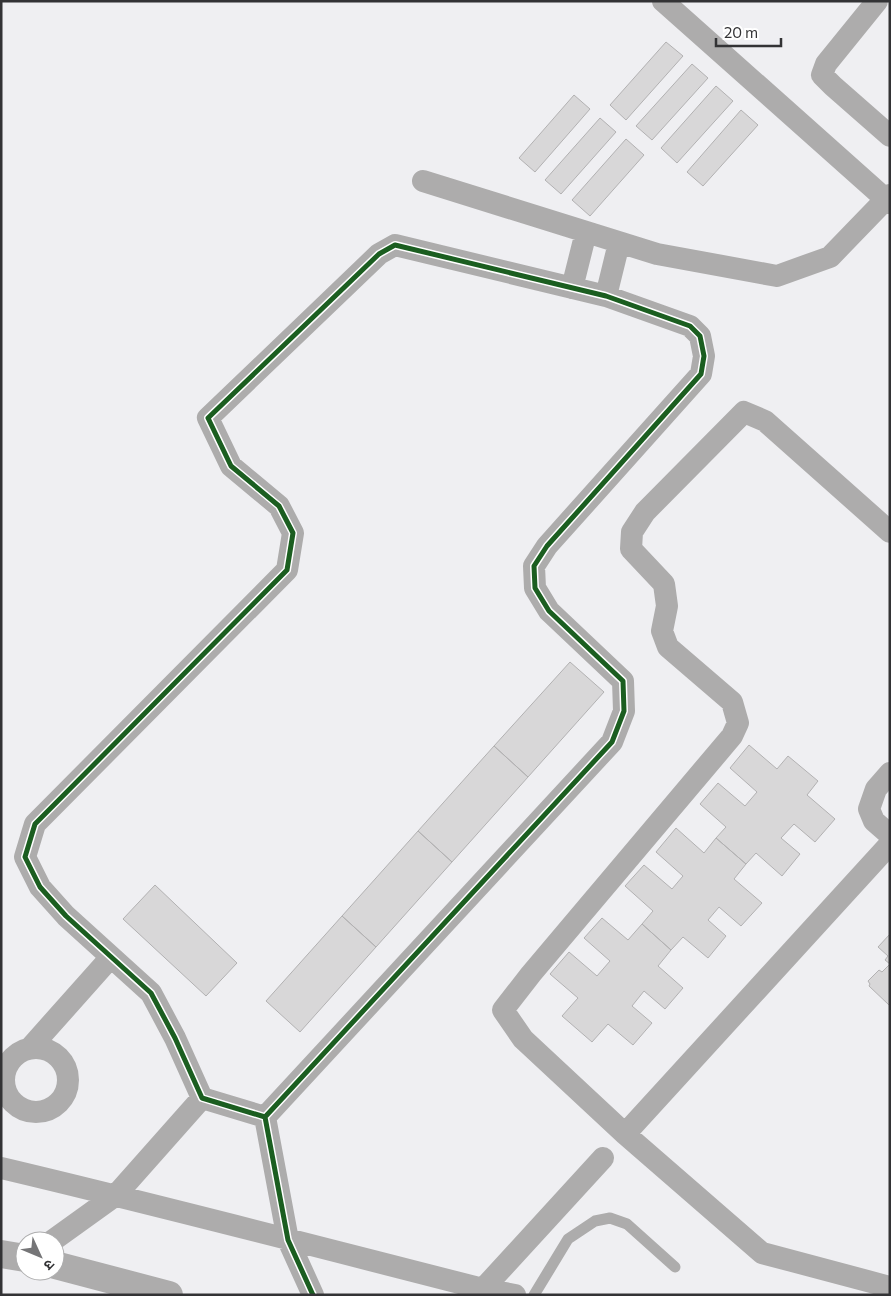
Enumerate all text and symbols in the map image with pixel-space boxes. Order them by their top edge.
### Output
scale bar [716,15,781,47]
text: 20 m [724,23,758,41]
north arrow [15,1231,65,1281]
text: उ [40,1257,59,1275]

